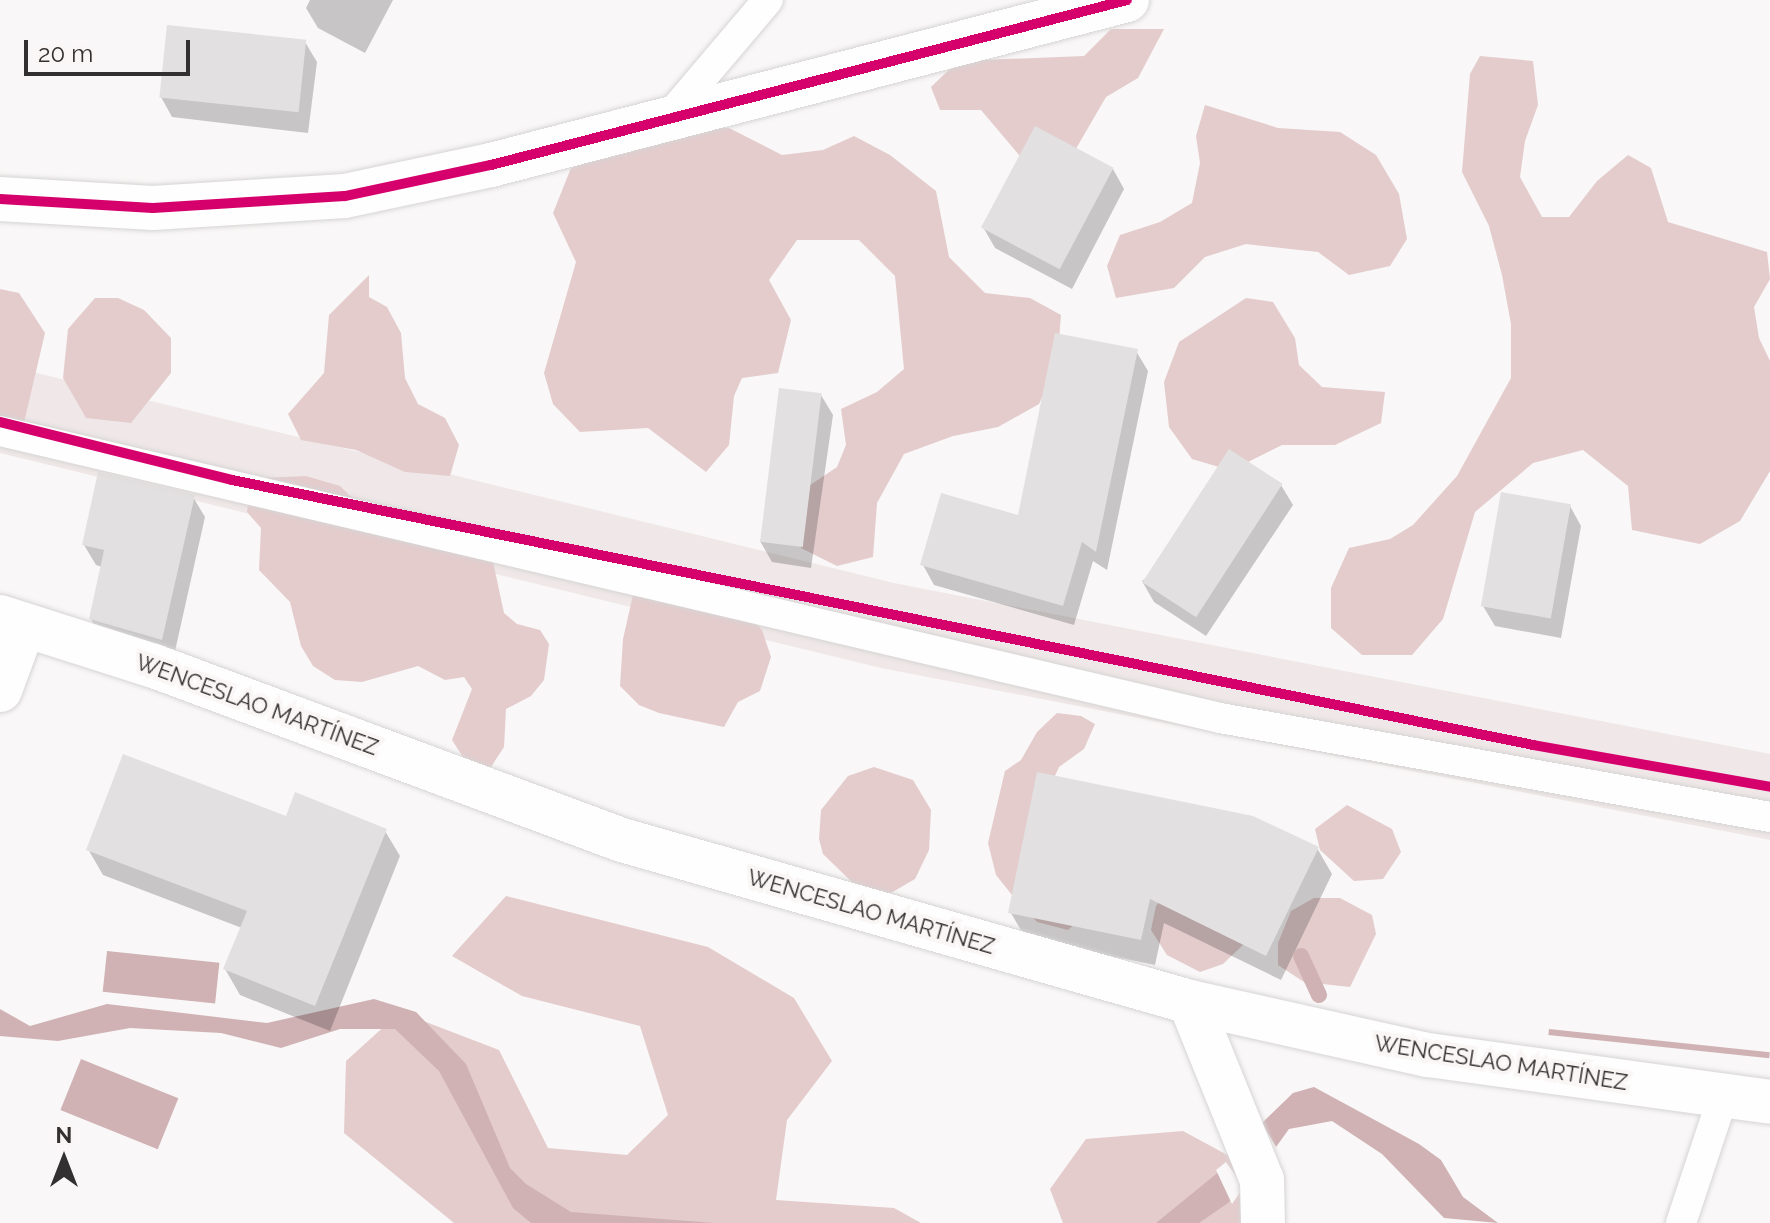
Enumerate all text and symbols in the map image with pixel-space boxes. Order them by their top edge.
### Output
scale bar [28,24,194,74]
text: 20 m [38,39,93,68]
street label: WENCESLAO MARTÍNEZ [132,649,382,761]
street label: WENCESLAO MARTÍNEZ [744,864,998,960]
street label: WENCESLAO MARTÍNEZ [1373,1030,1629,1096]
north arrow [24,1119,104,1199]
text: N [56,1122,72,1148]

